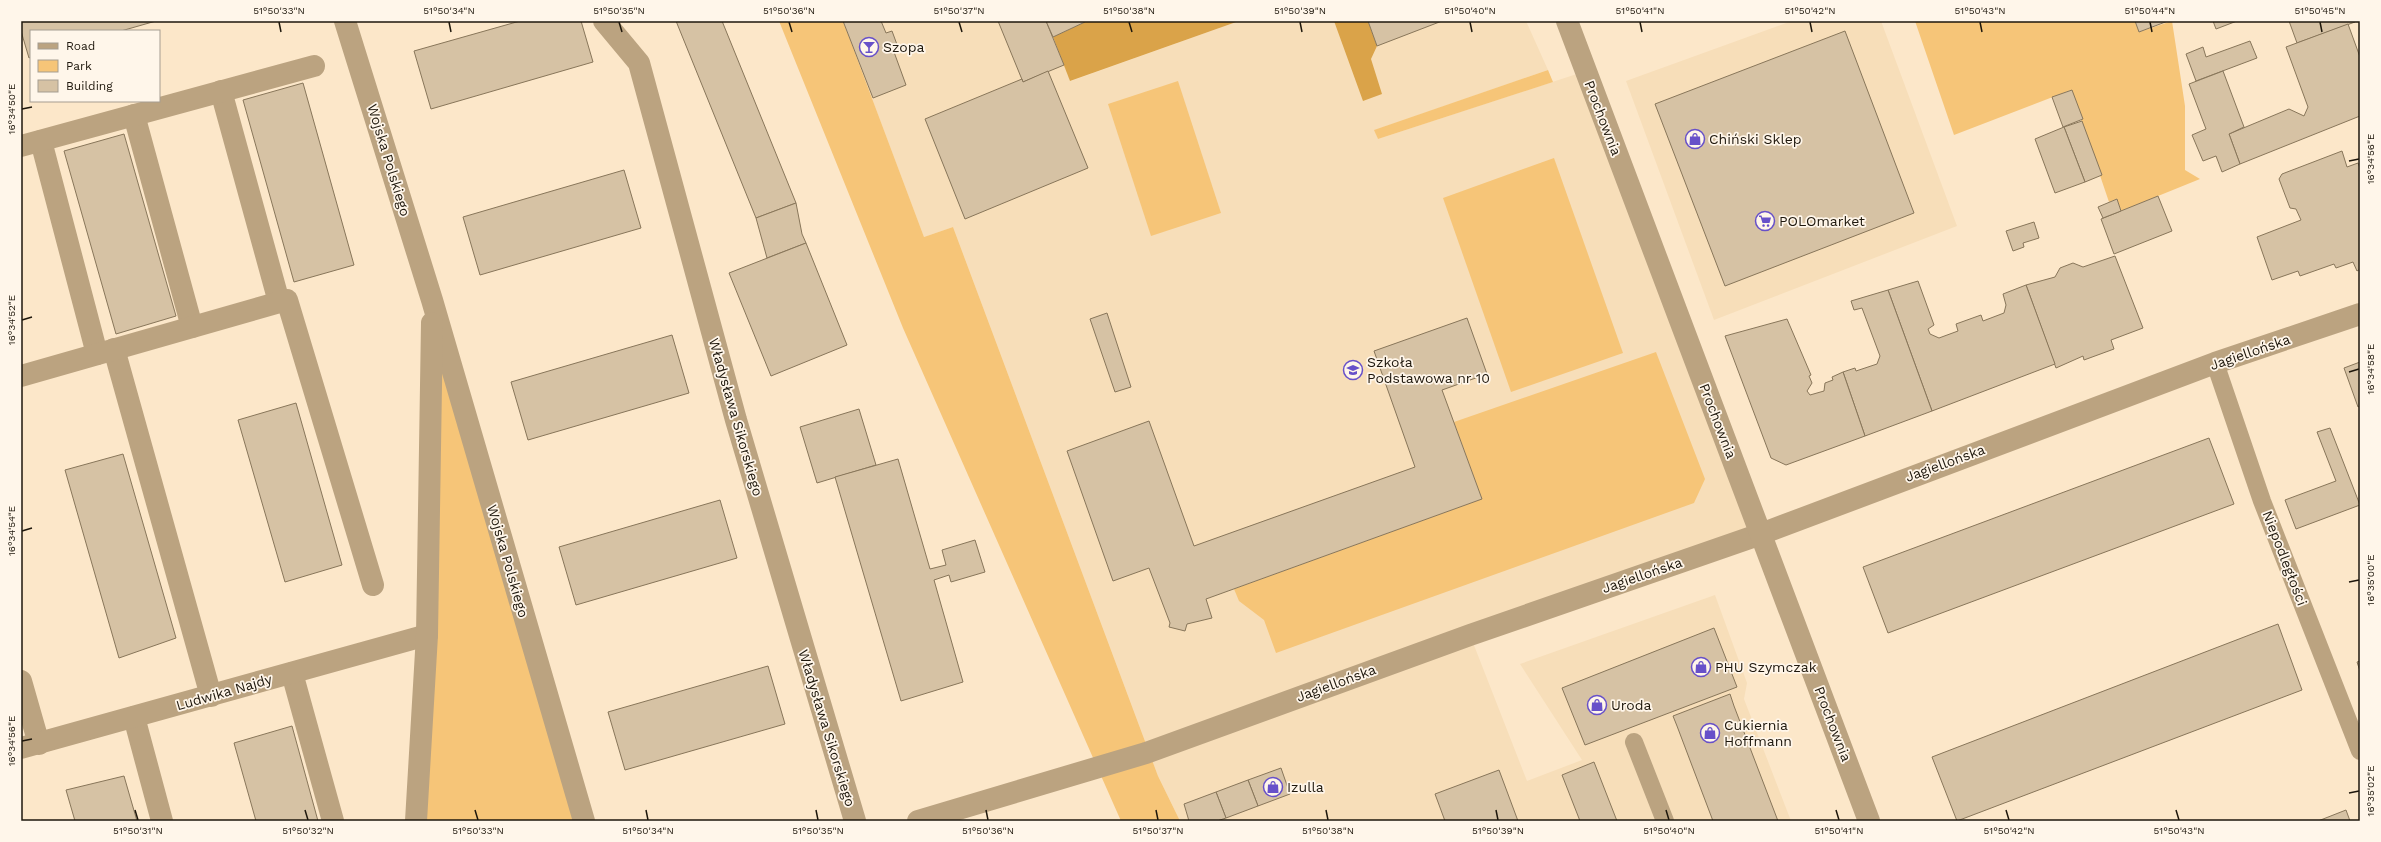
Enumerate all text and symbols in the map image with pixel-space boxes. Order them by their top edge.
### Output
text: 51°50'33"N [253,5,305,16]
text: 51°50'34"N [423,5,475,16]
text: 51°50'35"N [593,5,645,16]
text: 51°50'36"N [763,5,815,16]
text: 51°50'37"N [933,5,985,16]
text: 51°50'38"N [1103,5,1155,16]
text: 51°50'39"N [1274,5,1326,16]
text: 51°50'40"N [1444,5,1496,16]
text: 51°50'41"N [1615,5,1665,16]
text: 51°50'42"N [1784,5,1836,16]
text: 51°50'43"N [1954,5,2006,16]
text: 51°50'44"N [2125,5,2175,16]
text: 51°50'45"N [2294,5,2346,16]
legend [30,30,160,102]
bar icon: Szopa [858,36,880,58]
text: Road [66,39,95,53]
place label: Szopa [883,39,924,55]
text: Park [66,59,92,73]
street label: Prochownia [1581,78,1625,158]
text: Building [66,79,113,93]
text: 16°34'50"E [6,84,17,134]
street label: Wojska Polskiego [364,102,414,218]
shop icon: Chiński Sklep [1684,128,1706,150]
place label: Chiński Sklep [1709,131,1802,147]
text: 16°34'56"E [2365,134,2376,184]
supermarket icon: POLOmarket [1754,210,1776,232]
place label: POLOmarket [1779,213,1865,229]
text: 16°34'52"E [6,295,17,345]
street label: Jagiellońska [2208,331,2292,373]
street label: Władysława Sikorskiego [706,336,766,498]
text: 16°34'58"E [2365,344,2376,394]
place label: Szkoła Podstawowa nr 10 [1367,354,1490,386]
school or university icon: Szkoła Podstawowa nr 10 [1342,359,1364,381]
street label: Prochownia [1696,381,1740,461]
street label: Jagiellońska [1903,441,1987,485]
street label: Wojska Polskiego [484,503,532,619]
text: 16°34'54"E [6,506,17,556]
street label: Niepodległości [2260,508,2310,608]
street label: Jagiellońska [1600,554,1684,596]
text: 16°35'00"E [2365,554,2376,606]
street label: Władysława Sikorskiego [795,647,859,809]
shop icon: PHU Szymczak [1690,656,1712,678]
place label: PHU Szymczak [1715,659,1817,675]
street label: Jagiellońska [1294,661,1378,705]
street label: Ludwika Najdy [174,670,275,713]
street label: Prochownia [1811,684,1855,764]
shop icon: Uroda [1586,694,1608,716]
place label: Uroda [1611,697,1652,713]
text: 16°34'56"E [6,716,17,766]
place label: Cukiernia Hoffmann [1724,717,1792,749]
shop icon: Cukiernia Hoffmann [1699,722,1721,744]
text: 16°35'02"E [2365,765,2376,817]
shop icon: Izulla [1262,776,1284,798]
place label: Izulla [1287,779,1324,795]
text: 51°50'31"N [113,825,163,836]
text: 51°50'32"N [282,825,334,836]
text: 51°50'33"N [452,825,504,836]
text: 51°50'34"N [622,825,674,836]
text: 51°50'35"N [792,825,844,836]
text: 51°50'36"N [962,825,1014,836]
text: 51°50'37"N [1132,825,1184,836]
text: 51°50'38"N [1302,825,1354,836]
text: 51°50'39"N [1472,825,1524,836]
text: 51°50'40"N [1643,825,1695,836]
text: 51°50'41"N [1814,825,1864,836]
text: 51°50'42"N [1983,825,2035,836]
text: 51°50'43"N [2153,825,2205,836]

